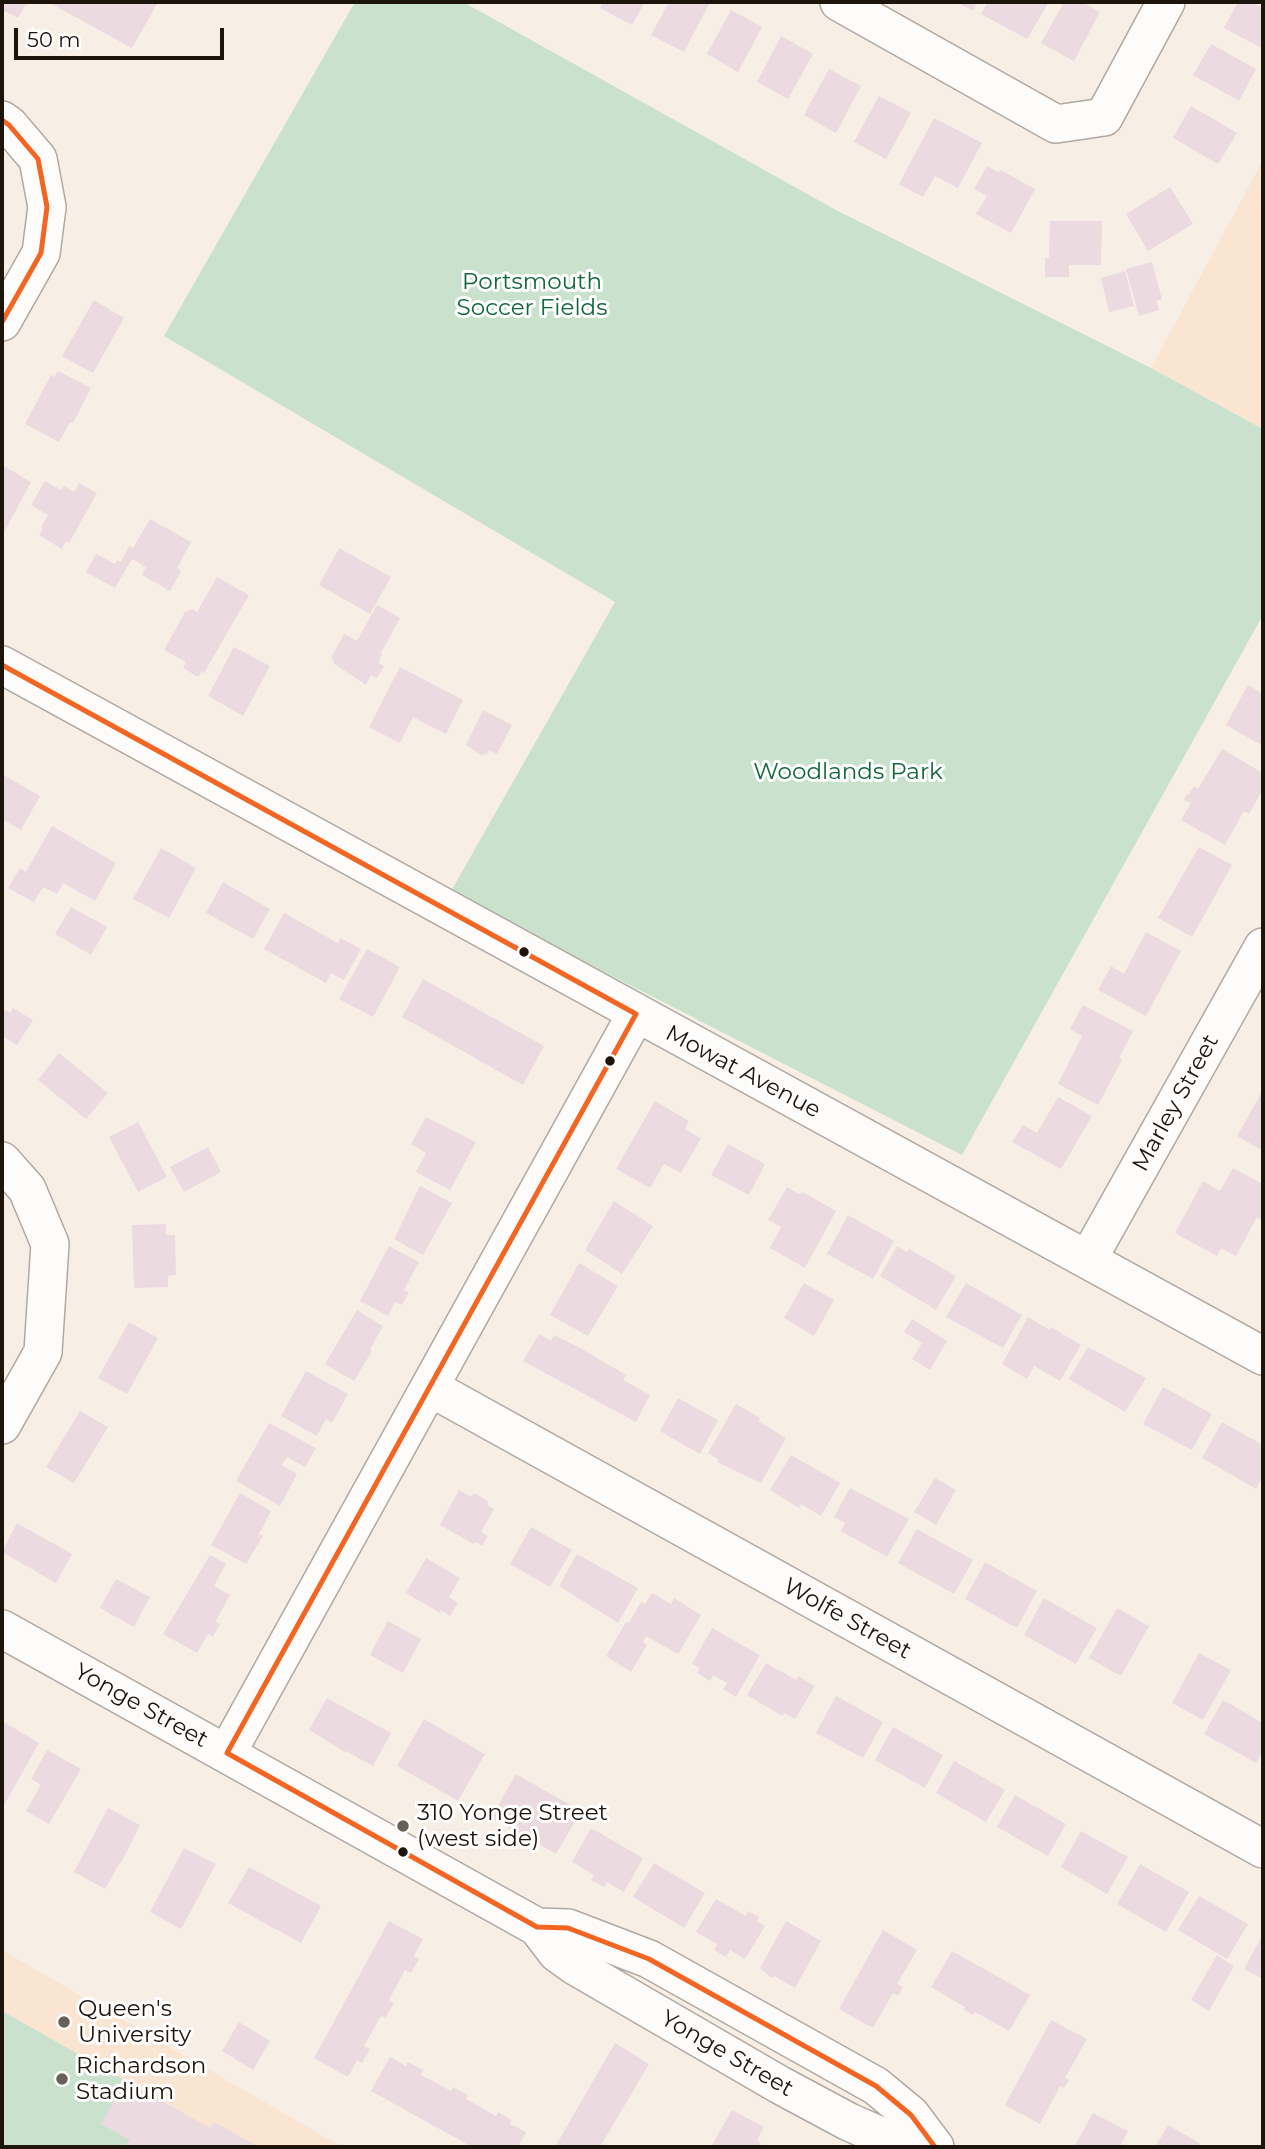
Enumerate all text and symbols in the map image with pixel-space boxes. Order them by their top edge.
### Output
scale bar [18,14,228,58]
text: 50 m [27,27,81,52]
park label: Portsmouth Soccer Fields [457,268,607,322]
park label: Woodlands Park [753,758,943,786]
unlabelled marker [517,945,531,959]
street label: Mowat Avenue [661,1020,825,1124]
street label: Marley Street [1127,1030,1225,1176]
unlabelled marker [603,1054,617,1068]
street label: Wolfe Street [778,1573,916,1665]
street label: Yonge Street [69,1658,213,1754]
place label: 310 Yonge Street (west side) [417,1799,608,1853]
marker: 310 Yonge Street (west side) [395,1818,411,1834]
unlabelled marker [396,1845,410,1859]
place label: Queen's University [78,1995,191,2049]
street label: Yonge Street [656,2005,798,2103]
marker: Queen's University [56,2014,72,2030]
place label: Richardson Stadium [76,2052,206,2106]
marker: Richardson Stadium [54,2071,70,2087]

